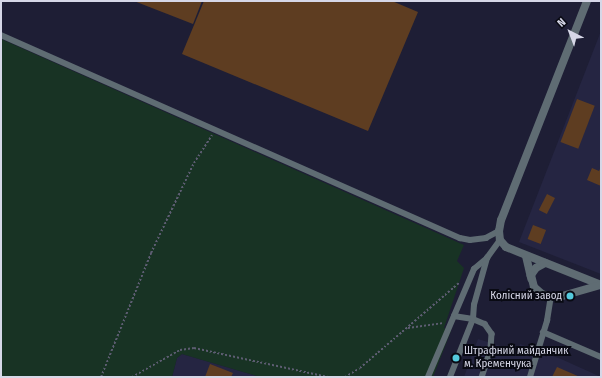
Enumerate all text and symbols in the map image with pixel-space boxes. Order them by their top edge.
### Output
north arrow [550,12,590,52]
text: N [555,16,568,30]
place label: Колісний завод [490,289,562,303]
marker: Колісний завод [565,291,575,301]
place label: Штрафний майданчик м. Кременчука [464,345,568,371]
marker: Штрафний майданчик м. Кременчука [451,353,461,363]

